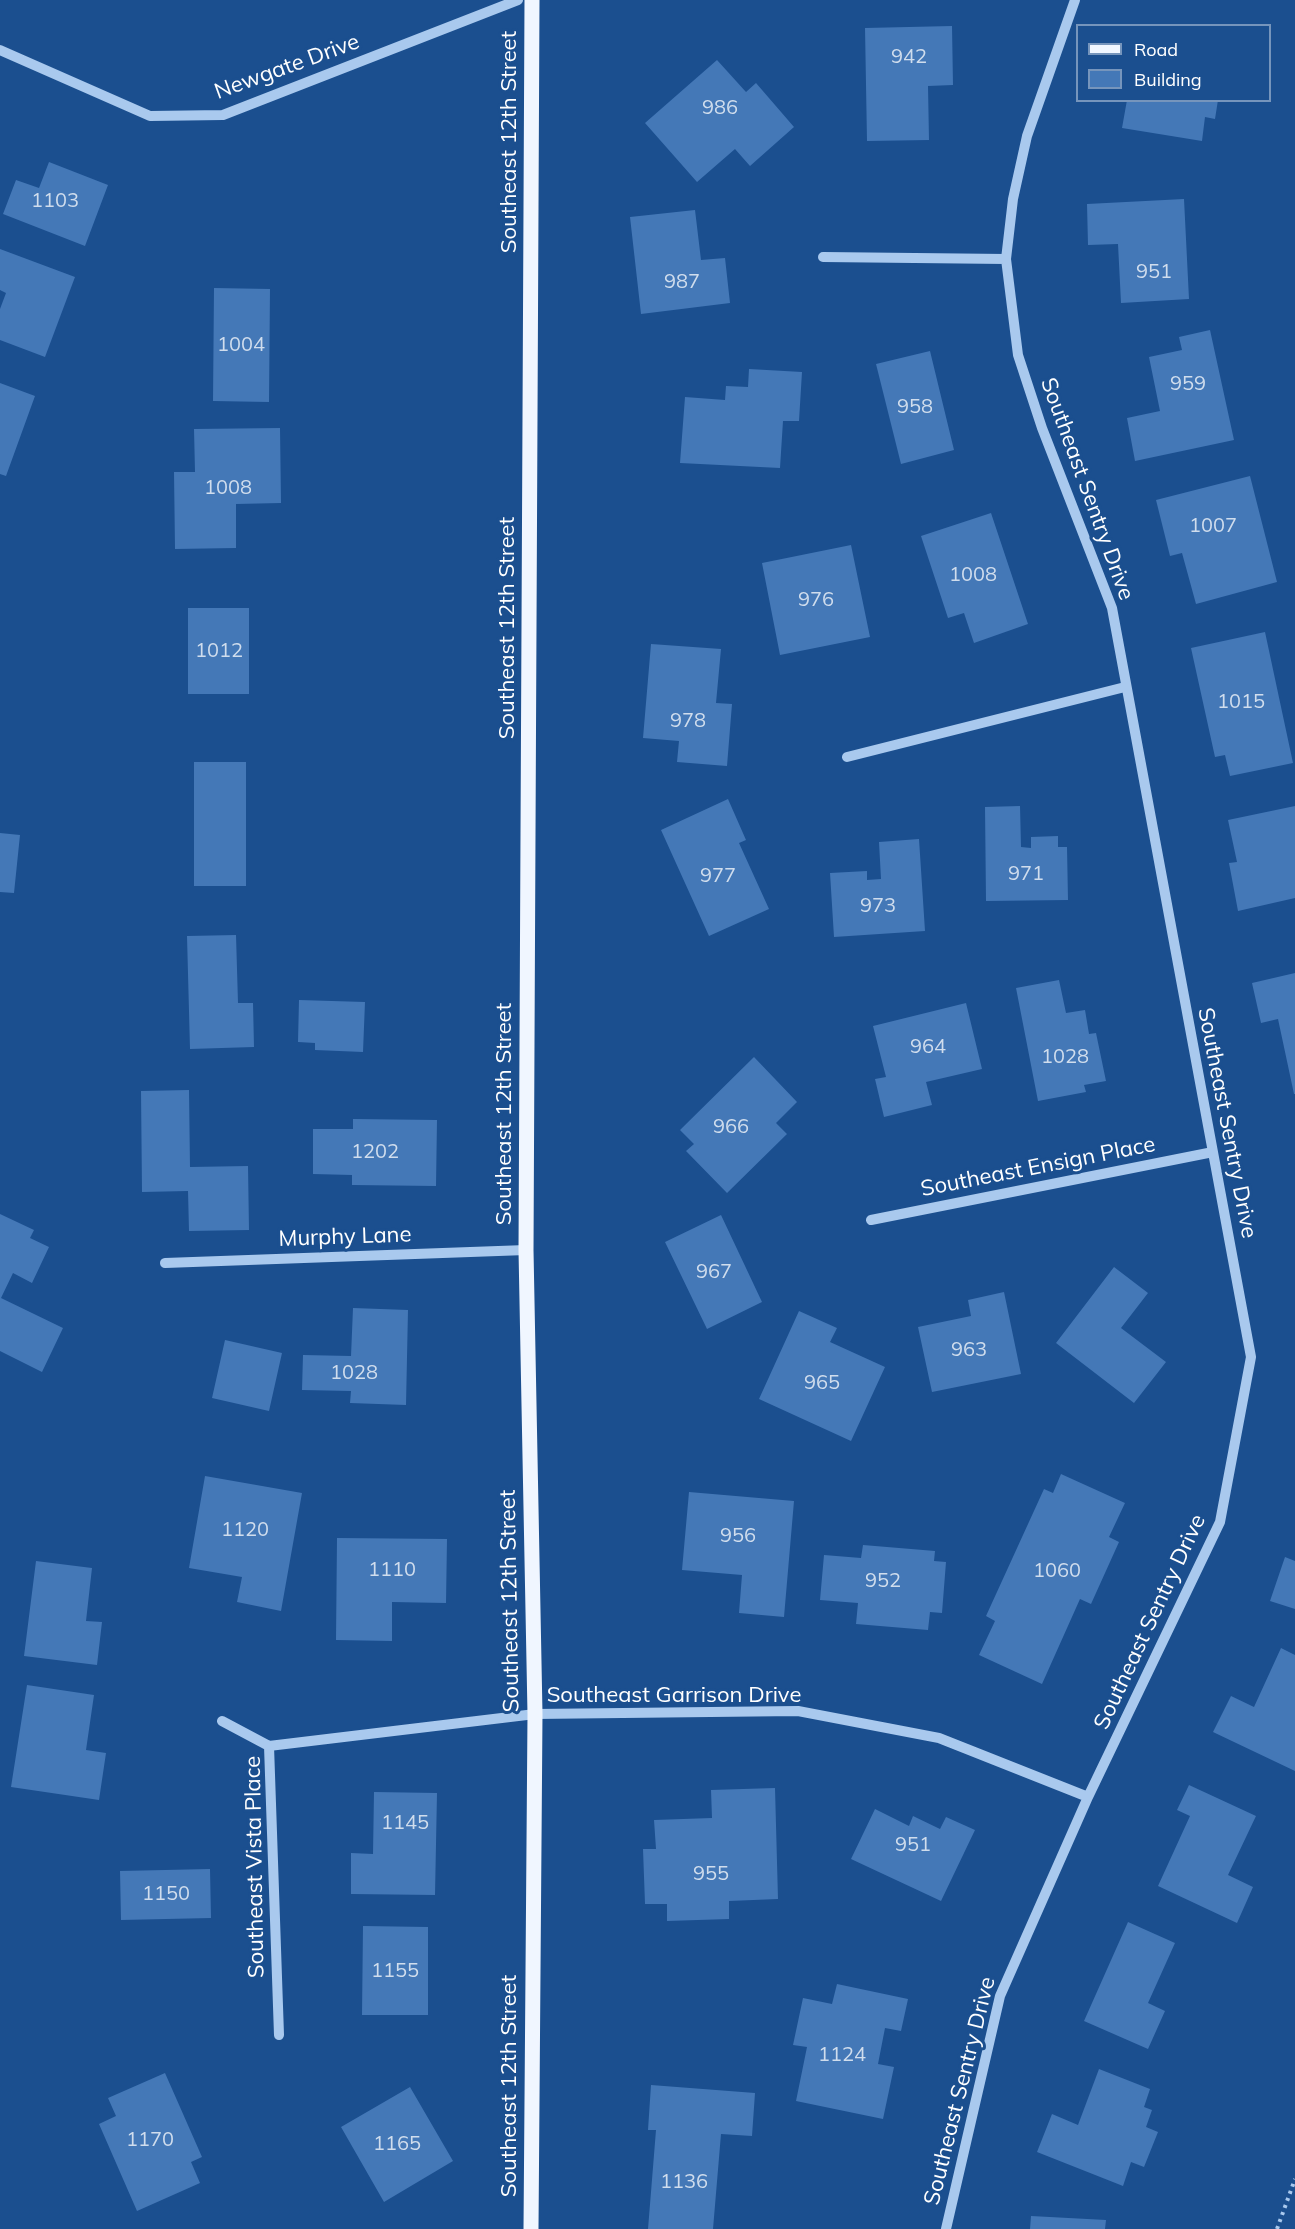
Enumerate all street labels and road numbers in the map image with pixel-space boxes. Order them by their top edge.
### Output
street label: Newgate Drive [211,29,363,105]
street label: Southeast 12th Street [496,31,522,253]
street label: Southeast Sentry Drive [1035,374,1139,604]
street label: Southeast 12th Street [494,517,520,739]
street label: Southeast 12th Street [491,1003,517,1225]
street label: Southeast Sentry Drive [1192,1005,1262,1241]
street label: Southeast Ensign Place [919,1131,1157,1203]
street label: Murphy Lane [278,1221,412,1253]
street label: Southeast 12th Street [495,1490,525,1712]
street label: Southeast Sentry Drive [1088,1510,1212,1734]
street label: Southeast Garrison Drive [547,1682,801,1708]
street label: Southeast Vista Place [240,1756,270,1978]
street label: Southeast Sentry Drive [919,1974,1001,2208]
street label: Southeast 12th Street [496,1975,522,2197]

